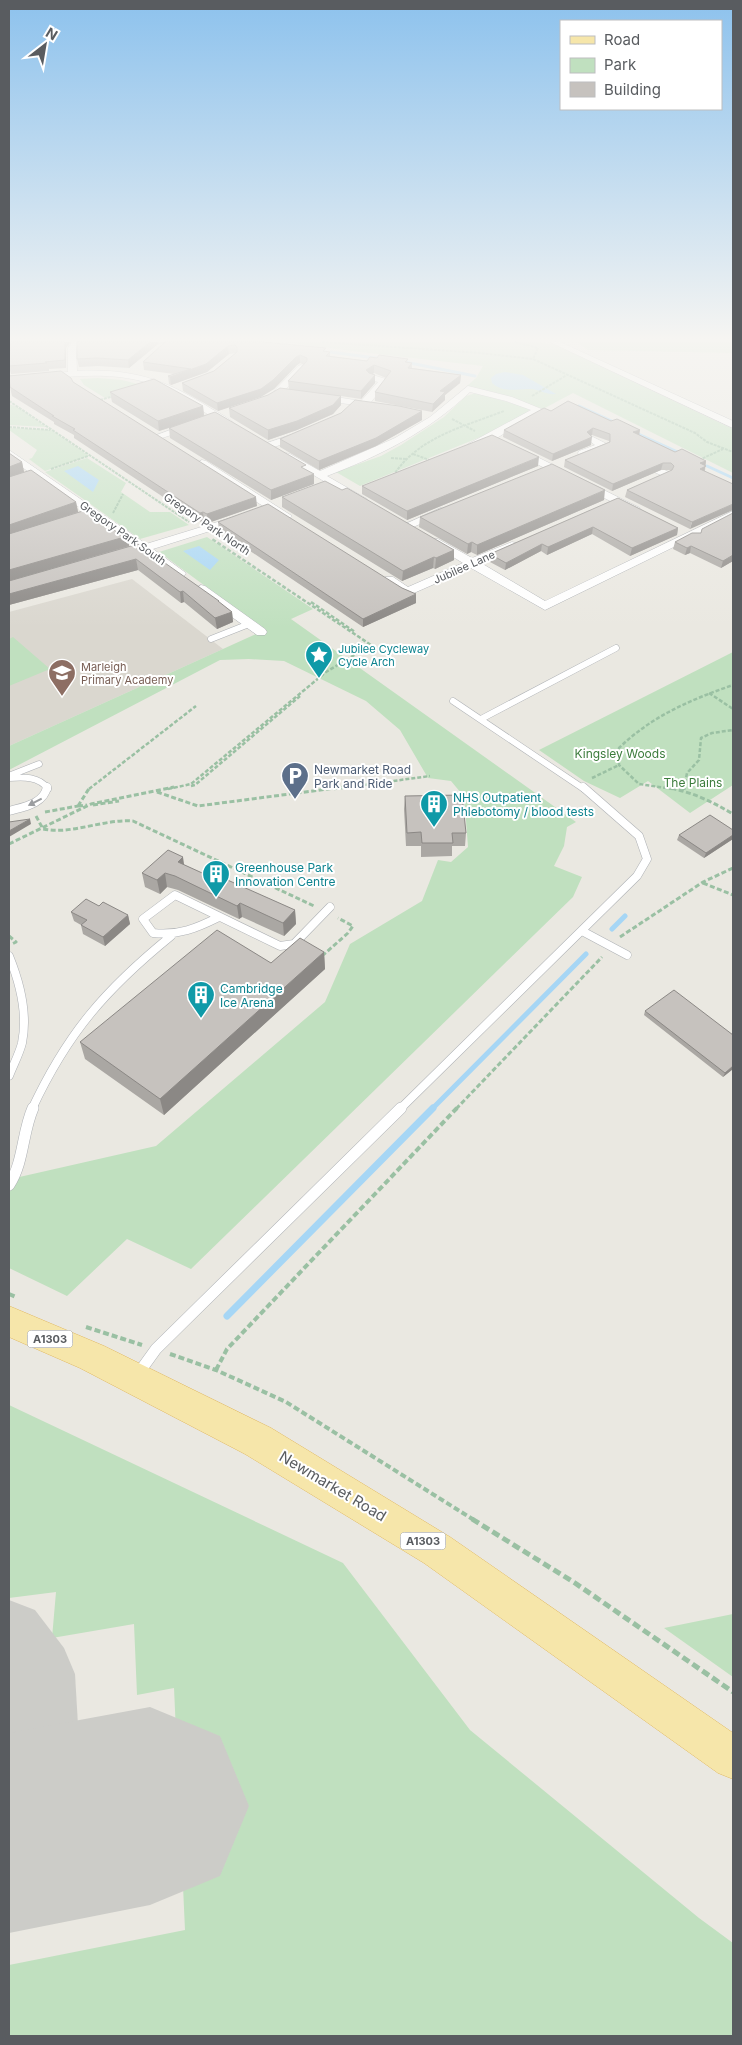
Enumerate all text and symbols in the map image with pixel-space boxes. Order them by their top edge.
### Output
north arrow [20,20,70,70]
legend [560,20,722,110]
text: N [43,23,61,43]
text: Road [604,30,640,49]
text: Park [604,55,637,74]
text: Building [604,80,661,99]
street label: Gregory Park North [161,490,253,558]
street label: Gregory Park South [77,498,169,568]
street label: Jubilee Lane [431,547,497,587]
place icon: Jubilee Cycleway Cycle Arch [304,640,334,679]
place label: Jubilee Cycleway Cycle Arch [338,642,429,669]
school or university icon: Marleigh Primary Academy [47,658,77,697]
place label: Marleigh Primary Academy [81,660,173,687]
park label: Kingsley Woods [574,746,666,761]
parking icon: Newmarket Road Park and Ride [280,761,310,800]
place label: Newmarket Road Park and Ride [314,762,411,791]
park label: The Plains [664,775,722,790]
building icon: NHS Outpatient Phlebotomy / blood tests [419,789,449,828]
place label: NHS Outpatient Phlebotomy / blood tests [453,790,594,819]
one-way arrow [28,798,42,806]
building icon: Greenhouse Park Innovation Centre [201,859,231,898]
place label: Greenhouse Park Innovation Centre [235,860,335,889]
building icon: Cambridge Ice Arena [186,980,216,1019]
place label: Cambridge Ice Arena [220,981,283,1010]
road number: A1303 [28,1330,72,1348]
street label: Newmarket Road [276,1447,390,1525]
road number: A1303 [400,1532,446,1550]

